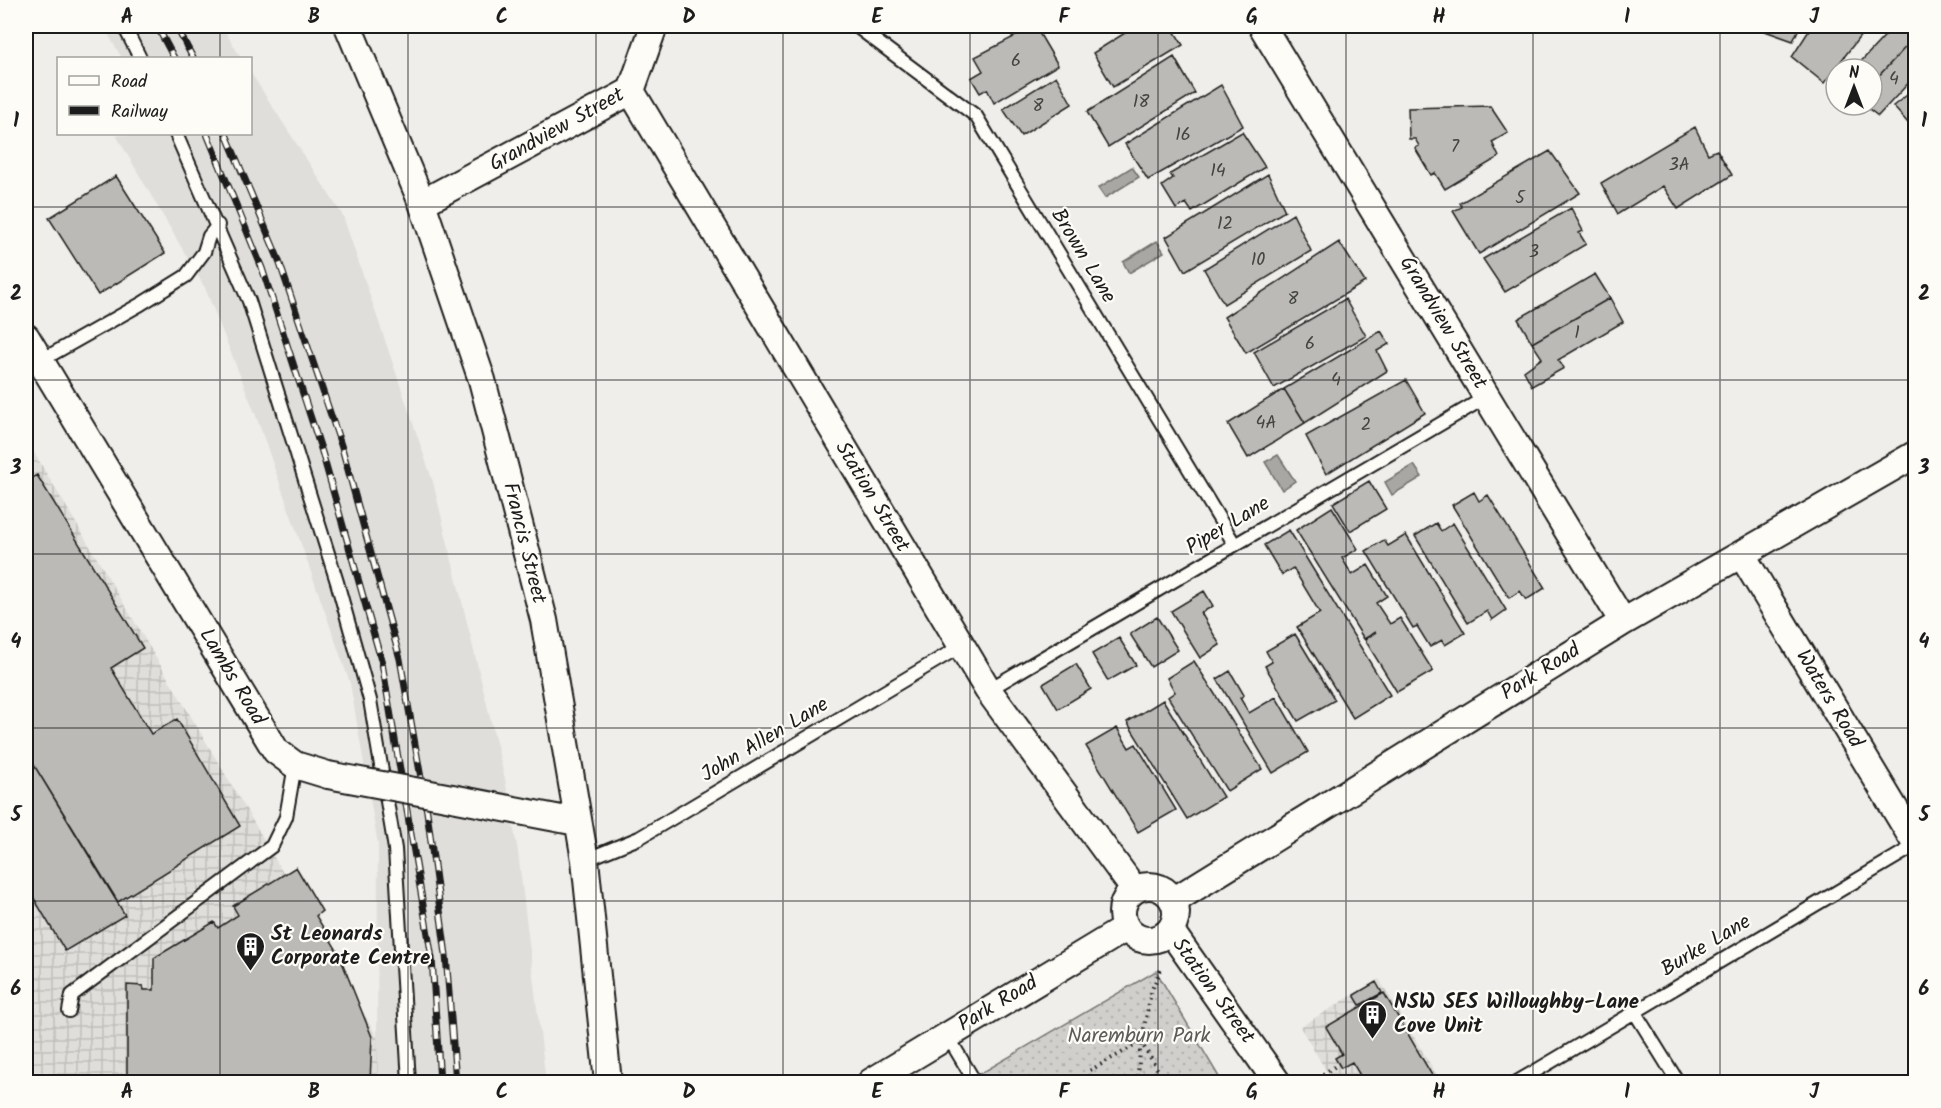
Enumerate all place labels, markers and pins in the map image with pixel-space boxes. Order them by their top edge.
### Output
place label: St Leonards Corporate Centre [271,918,430,975]
building icon: St Leonards Corporate Centre [234,930,266,972]
place label: NSW SES Willoughby-Lane Cove Unit [1394,986,1639,1043]
building icon: NSW SES Willoughby-Lane Cove Unit [1357,998,1389,1040]

